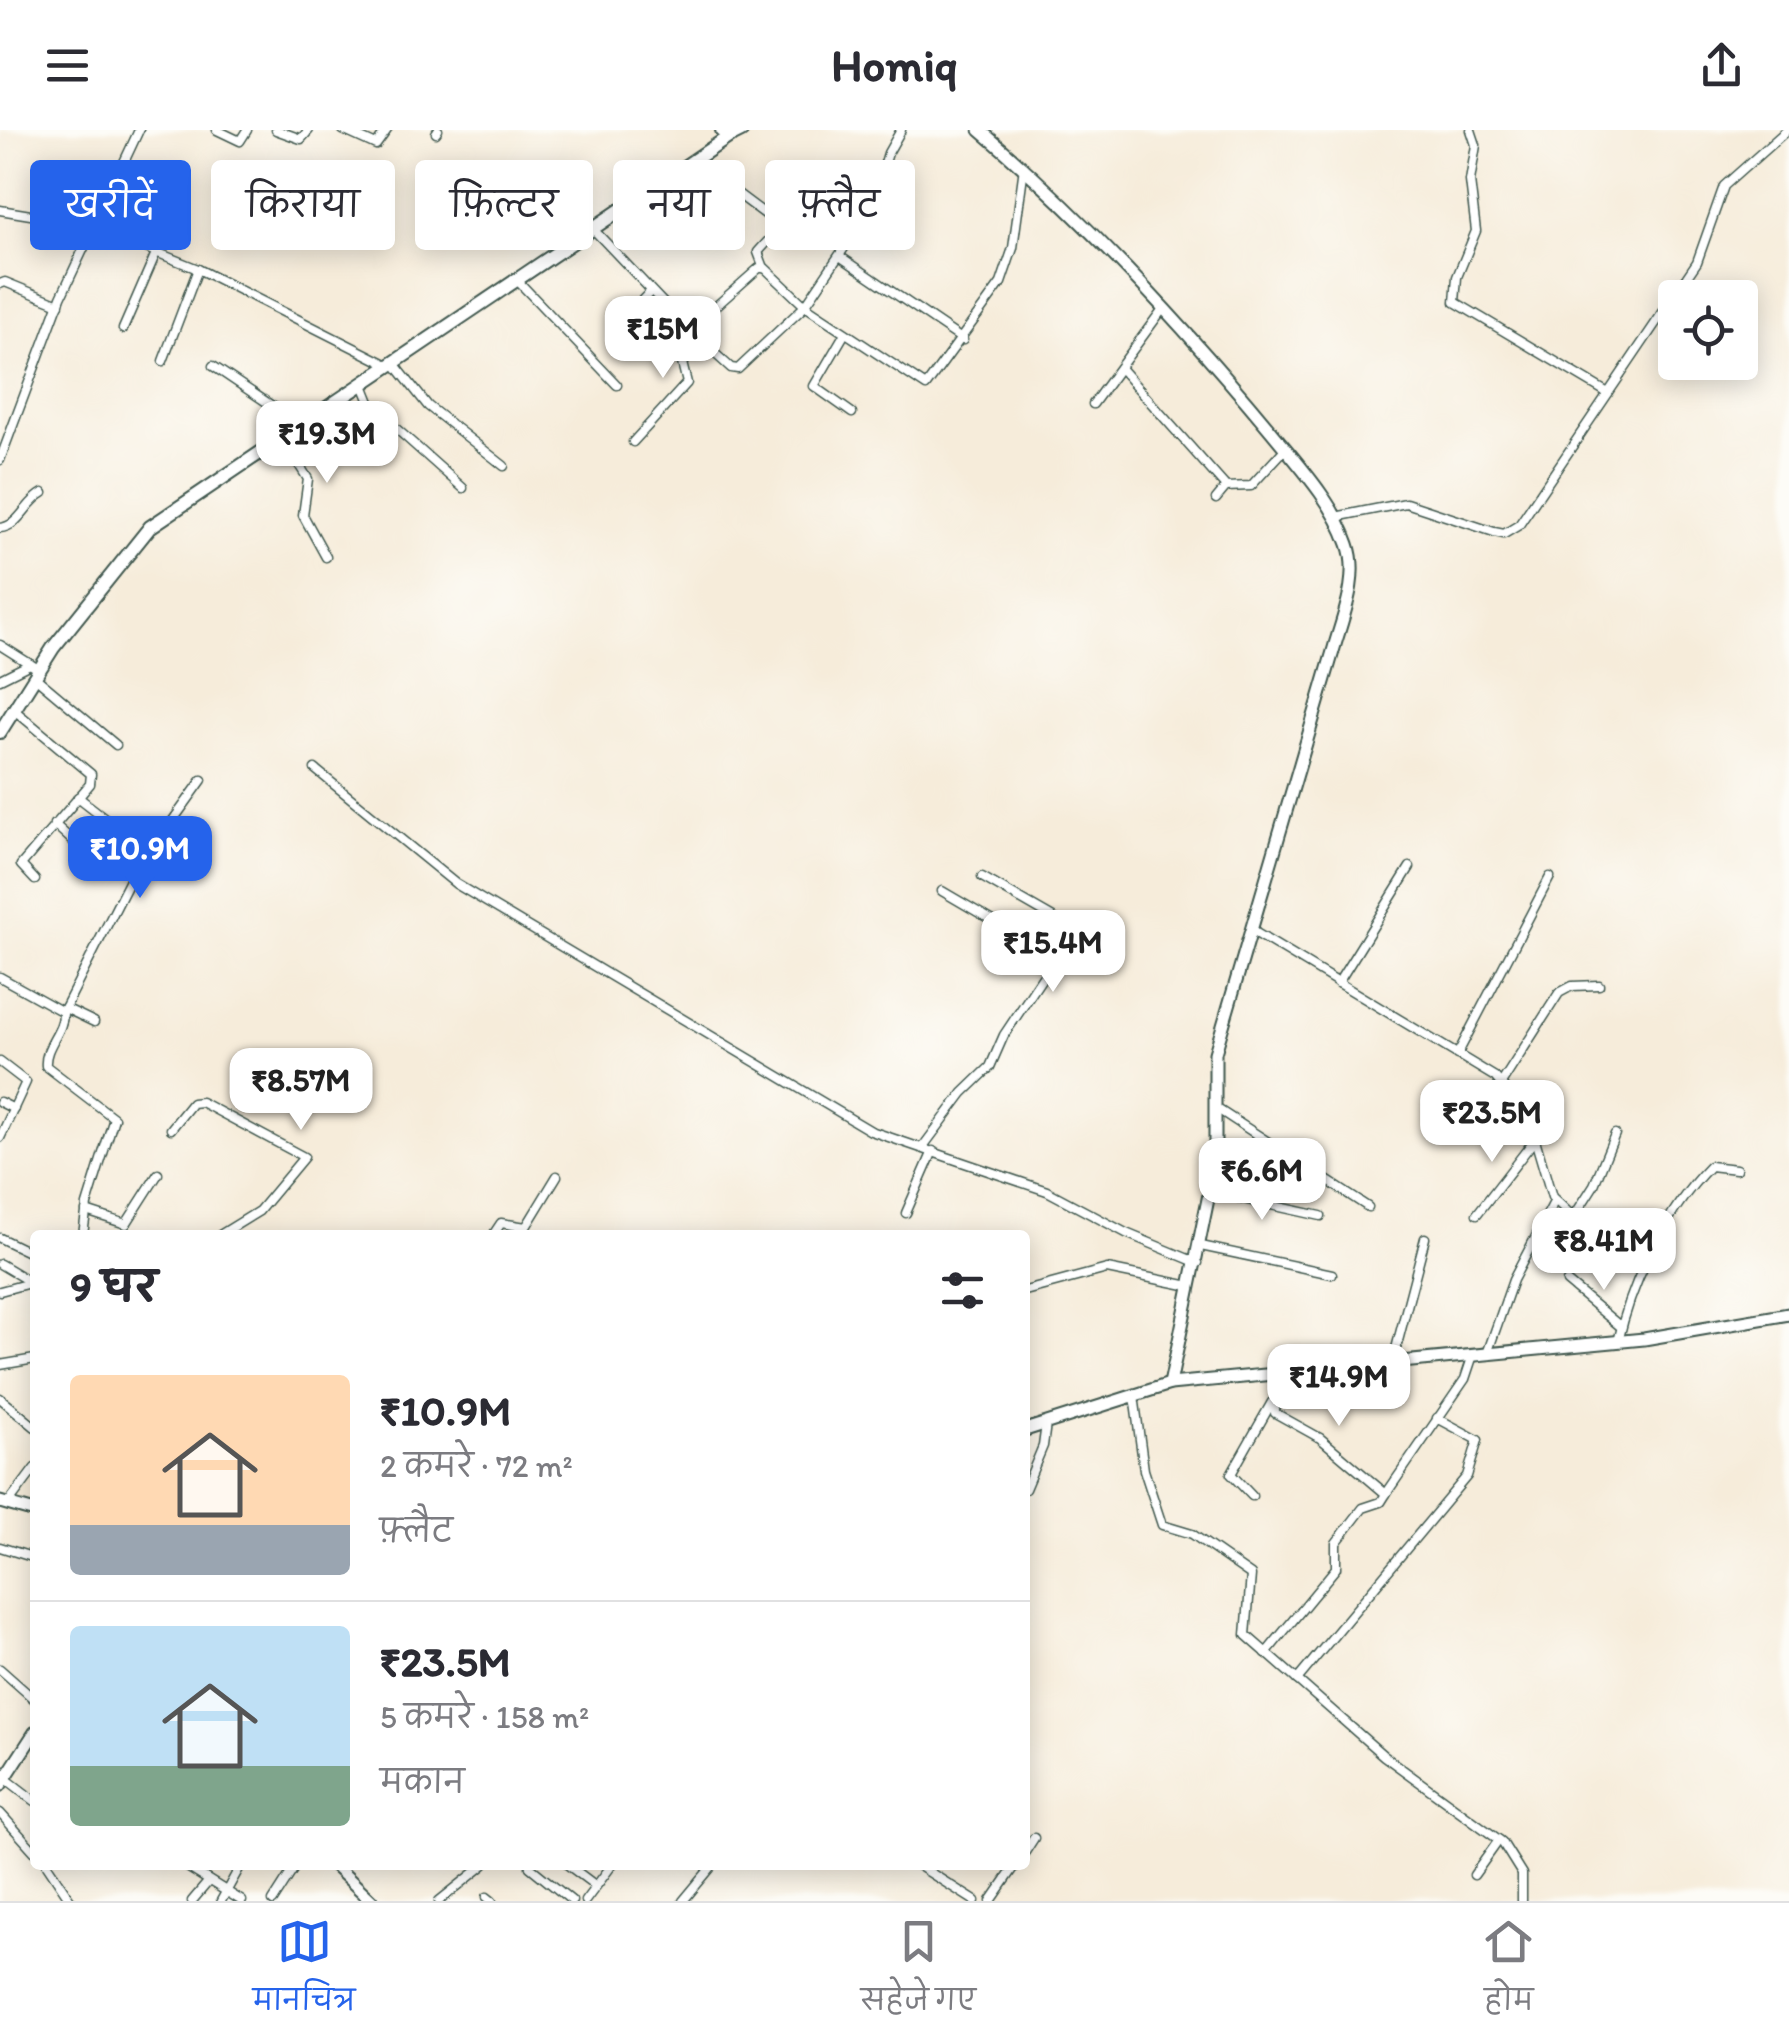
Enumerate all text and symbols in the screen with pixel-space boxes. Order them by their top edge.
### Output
icon: menu [40,38,95,93]
text: Homiq [831,38,958,92]
icon: share [1694,38,1749,93]
chip: खरीदें [30,160,191,250]
chip: किराया [211,160,395,250]
chip: फ़िल्टर [415,160,593,250]
chip: नया [613,160,745,250]
chip: फ़्लैट [765,160,915,250]
map controls [1658,280,1758,380]
button: locate [1658,280,1758,380]
pin: ₹15M [604,296,722,381]
text: ₹15M [627,309,699,347]
pin: ₹19.3M [246,401,408,486]
text: ₹19.3M [278,414,376,452]
pin: ₹10.9M [59,816,221,901]
text: ₹10.9M [90,829,190,867]
pin: ₹15.4M [972,910,1134,995]
text: ₹15.4M [1003,923,1103,961]
pin: ₹8.57M [220,1048,382,1133]
text: ₹8.57M [252,1061,350,1099]
pin: ₹23.5M [1411,1080,1573,1165]
text: ₹23.5M [1442,1093,1542,1131]
pin: ₹6.6M [1192,1138,1332,1223]
text: ₹6.6M [1221,1151,1303,1189]
pin: ₹8.41M [1523,1208,1685,1293]
text: ₹8.41M [1554,1221,1654,1259]
text: 9 घर [70,1261,157,1312]
icon: filters [935,1263,990,1318]
pin: ₹14.9M [1258,1344,1420,1429]
text: ₹14.9M [1289,1357,1389,1395]
text: ₹10.9M [380,1385,511,1436]
icon: home [150,1415,270,1535]
text: 2 कमरे · 72 m² [380,1447,573,1485]
text: फ़्लैट [380,1512,453,1550]
text: ₹23.5M [380,1636,511,1687]
icon: home [150,1666,270,1786]
text: 5 कमरे · 158 m² [380,1698,589,1736]
text: मकान [380,1763,465,1801]
tab: मानचित्र [253,1914,355,2031]
tab: सहेजे गए [861,1914,976,2031]
tab: होम [1481,1914,1536,2031]

